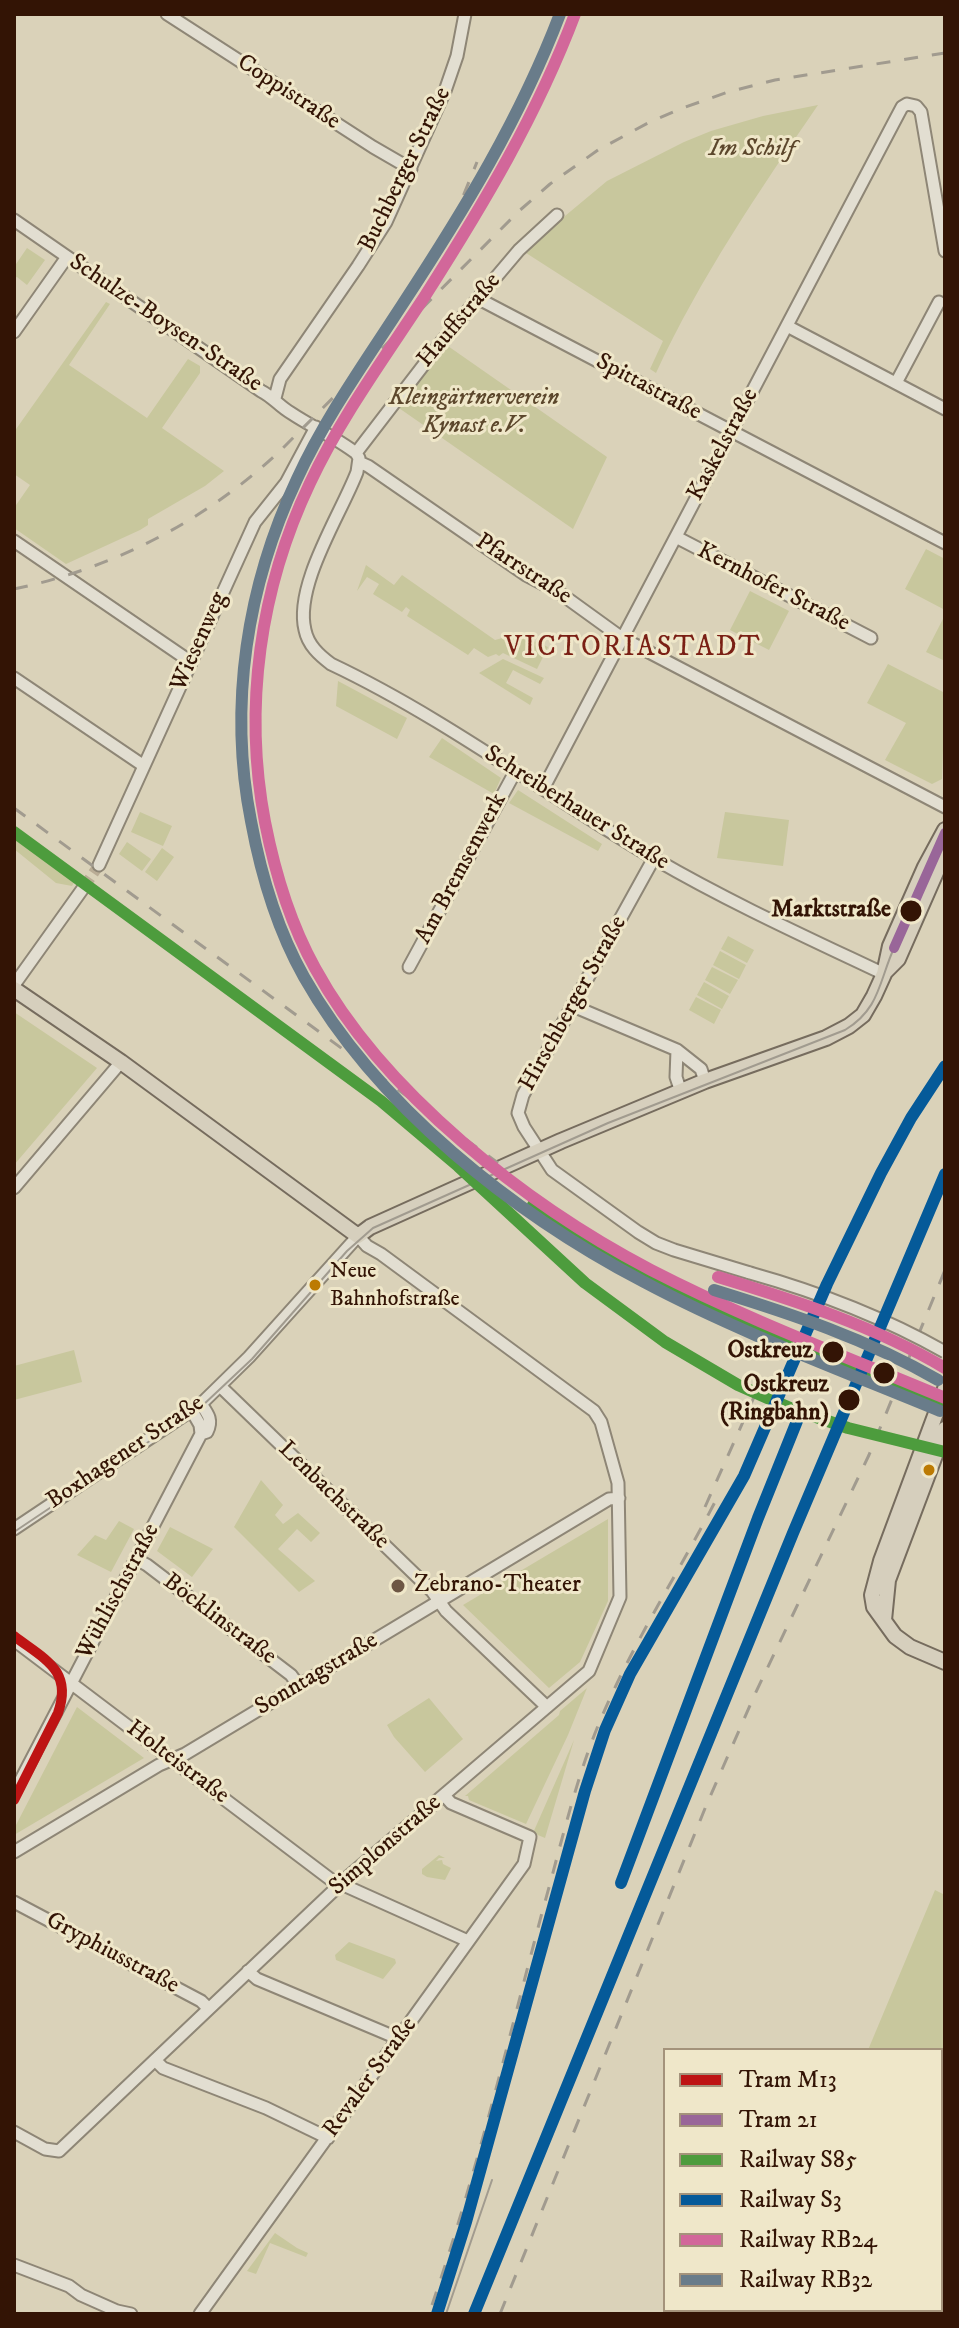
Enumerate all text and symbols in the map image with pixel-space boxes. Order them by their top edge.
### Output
street label: Coppistraße [231,49,345,137]
street label: Buchberger Straße [354,83,458,257]
park label: Im Schilf [709,136,795,164]
street label: Schulze-Boysen-Straße [63,249,267,399]
street label: Hauffstraße [412,268,508,374]
street label: Spittastraße [590,348,706,428]
street label: Kaskelstraße [682,384,766,506]
park label: Kleingärtnerverein Kynast e.V. [389,385,559,441]
street label: Pfarrstraße [469,528,577,612]
street label: Kernhofer Straße [692,537,854,639]
street label: Wiesenweg [165,588,235,696]
district label: VICTORIASTADT [504,632,762,666]
street label: Schreiberhauer Straße [478,740,674,878]
street label: Am Bremsenwerk [410,789,514,949]
place label: Marktstraße [771,897,891,925]
marker: Marktstraße [898,898,924,924]
street label: Hirschberger Straße [514,911,634,1097]
place label: Neue Bahnhofstraße [330,1259,460,1310]
marker: Neue Bahnhofstraße [307,1277,323,1293]
place label: Ostkreuz [728,1338,813,1366]
marker: Ostkreuz [820,1339,846,1365]
unlabelled marker [871,1360,897,1386]
place label: Ostkreuz (Ringbahn) [720,1372,829,1428]
marker: Ostkreuz (Ringbahn) [836,1387,862,1413]
street label: Boxhagener Straße [42,1390,210,1516]
street label: Lenbachstraße [271,1436,395,1556]
unlabelled marker [921,1462,937,1478]
street label: Wühlischstraße [71,1519,167,1665]
street label: Böcklinstraße [157,1568,281,1672]
place label: Zebrano-Theater [414,1572,581,1600]
marker: Zebrano-Theater [389,1577,407,1595]
street label: Sonntagstraße [250,1627,384,1723]
street label: Holteistraße [120,1715,234,1811]
street label: Simplonstraße [324,1789,448,1903]
street label: Gryphiusstraße [41,1907,183,2001]
street label: Revaler Straße [318,2012,424,2144]
legend [663,2048,943,2312]
text: Tram M13 [739,2065,837,2095]
text: Tram 21 [739,2105,818,2135]
text: Railway S85 [739,2145,857,2175]
text: Railway S3 [739,2185,842,2215]
text: Railway RB24 [739,2225,877,2255]
text: Railway RB32 [739,2265,872,2295]

